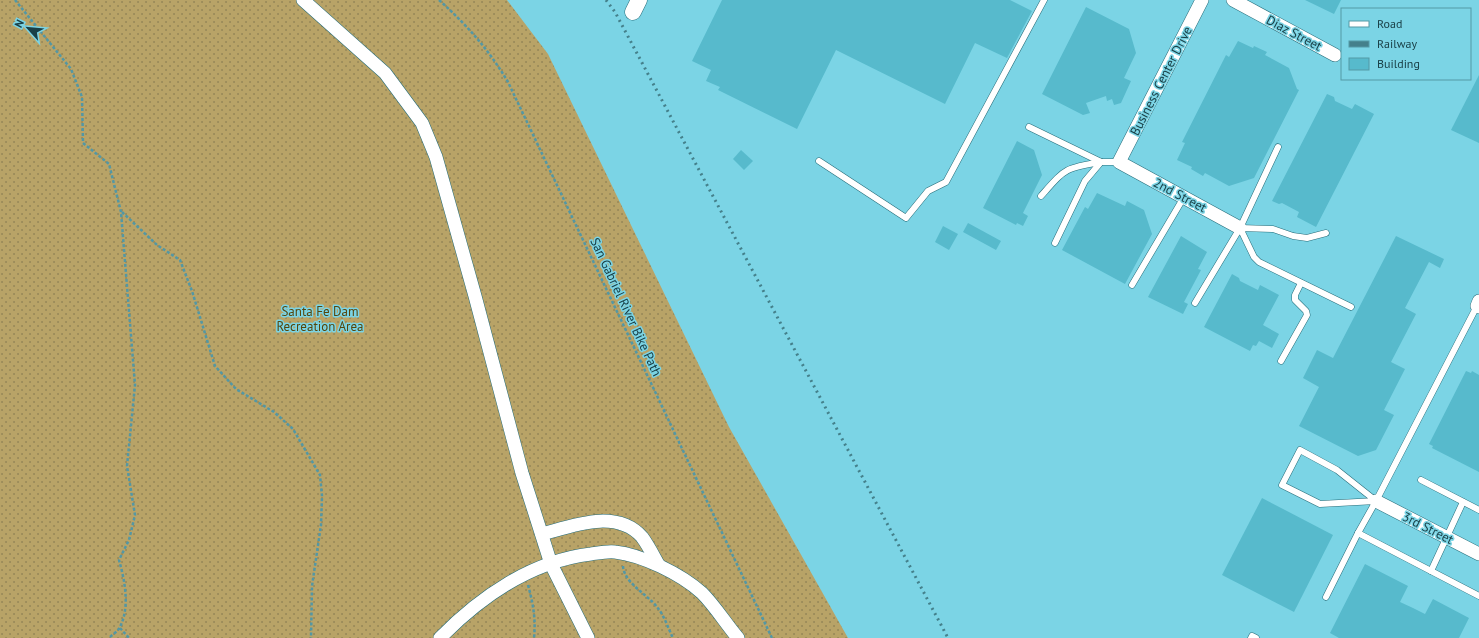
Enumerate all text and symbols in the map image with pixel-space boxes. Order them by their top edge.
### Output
north arrow [8,8,48,48]
legend [1341,8,1471,80]
street label: Diaz Street [1263,11,1325,55]
text: Road [1377,16,1402,31]
text: N [11,17,27,30]
street label: Business Center Drive [1126,24,1196,138]
text: Railway [1377,36,1417,51]
text: Building [1377,56,1420,71]
street label: 2nd Street [1150,174,1210,216]
street label: San Gabriel River Bike Path [586,235,666,379]
park label: Santa Fe Dam Recreation Area [276,303,364,335]
street label: 3rd Street [1400,508,1457,548]

